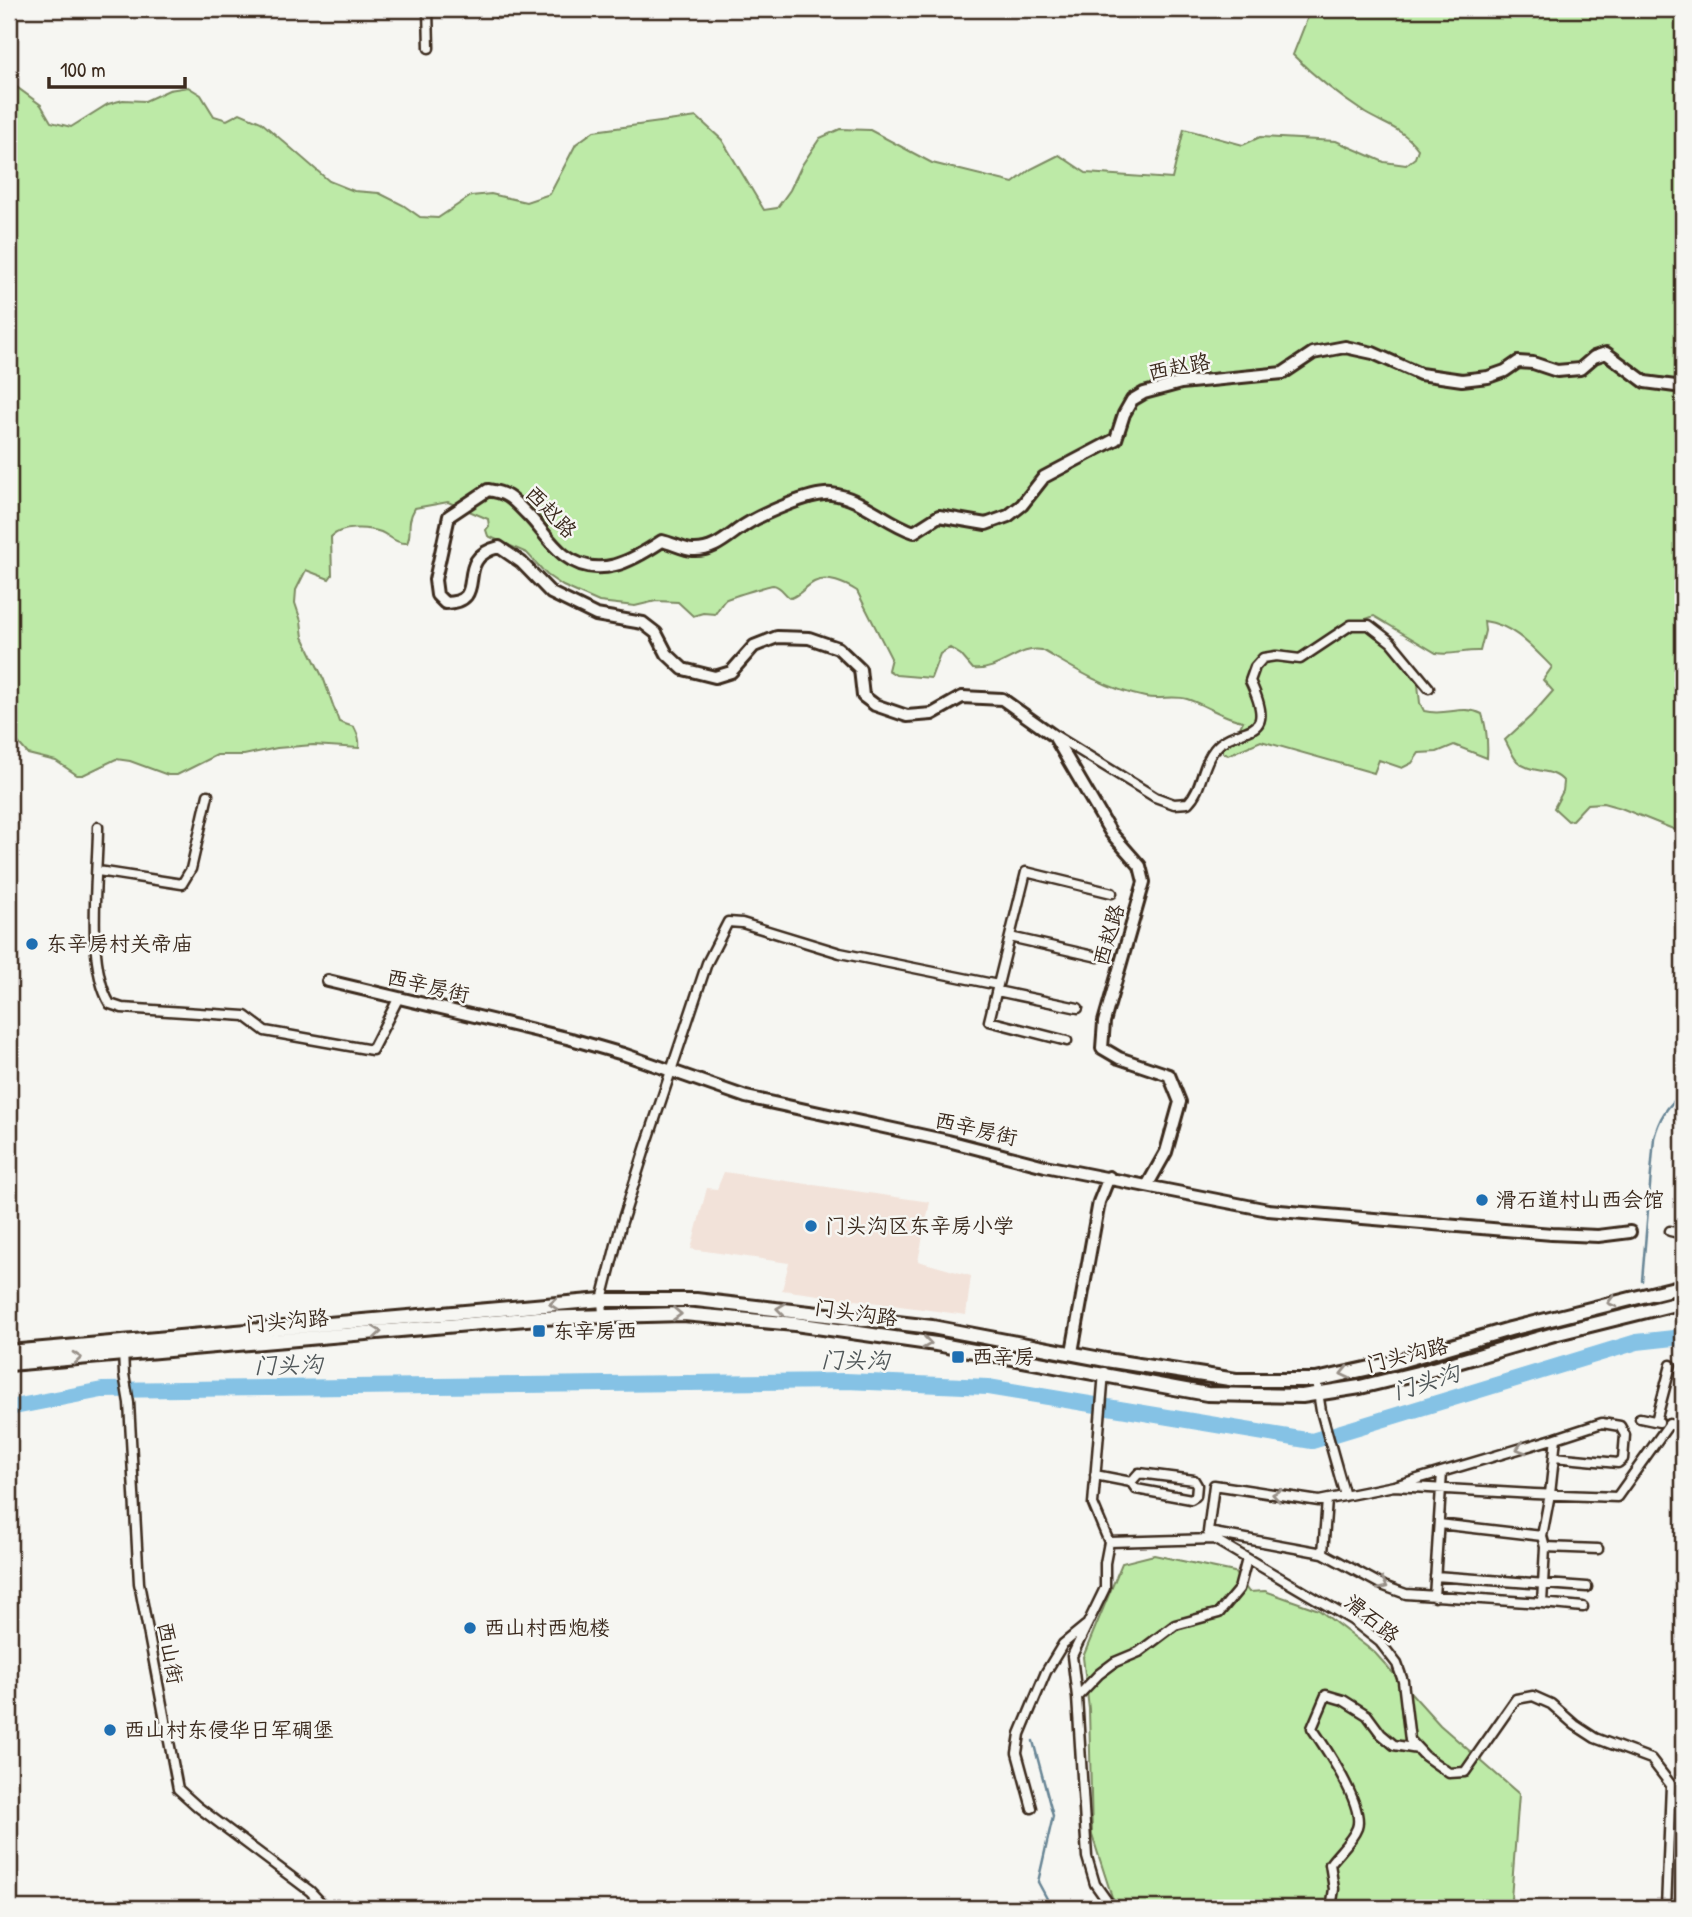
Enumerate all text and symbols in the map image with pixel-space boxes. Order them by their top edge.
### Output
scale bar [49,46,186,90]
text: 100 m [60,55,106,84]
street label: 西赵路 [1145,346,1213,387]
street label: 西赵路 [519,479,584,544]
street label: 西赵路 [1086,901,1131,969]
place label: 东辛房村关帝庙 [46,929,193,958]
marker: 东辛房村关帝庙 [24,936,40,952]
street label: 西辛房街 [384,962,472,1009]
street label: 西辛房街 [932,1105,1020,1152]
place label: 滑石道村山西会馆 [1496,1185,1664,1214]
marker: 滑石道村山西会馆 [1474,1192,1490,1208]
place label: 门头沟区东辛房小学 [825,1211,1014,1240]
marker: 门头沟区东辛房小学 [803,1218,819,1234]
street label: 门头沟路 [812,1292,900,1333]
one-way arrow [1606,1294,1618,1308]
one-way arrow [548,1296,559,1311]
street label: 门头沟路 [244,1302,330,1339]
one-way arrow [775,1302,787,1317]
one-way arrow [672,1306,683,1321]
place label: 东辛房西 [553,1316,637,1345]
marker: 东辛房西 [531,1323,547,1339]
one-way arrow [371,1325,382,1340]
street label: 门头沟路 [1363,1330,1451,1379]
one-way arrow [921,1335,933,1350]
place label: 西辛房 [972,1342,1035,1371]
water label: 门头沟 [820,1343,892,1376]
water label: 门头沟 [253,1348,325,1381]
marker: 西辛房 [950,1349,966,1365]
one-way arrow [72,1351,83,1366]
water label: 门头沟 [1388,1356,1465,1406]
one-way arrow [1339,1365,1351,1380]
one-way arrow [1515,1440,1527,1455]
one-way arrow [1272,1488,1283,1503]
one-way arrow [1376,1576,1388,1590]
street label: 滑石路 [1339,1588,1406,1650]
place label: 西山村西炮楼 [484,1613,610,1642]
street label: 西山街 [151,1619,190,1686]
marker: 西山村西炮楼 [462,1620,478,1636]
place label: 西山村东侵华日军碉堡 [124,1715,334,1744]
marker: 西山村东侵华日军碉堡 [102,1722,118,1738]

